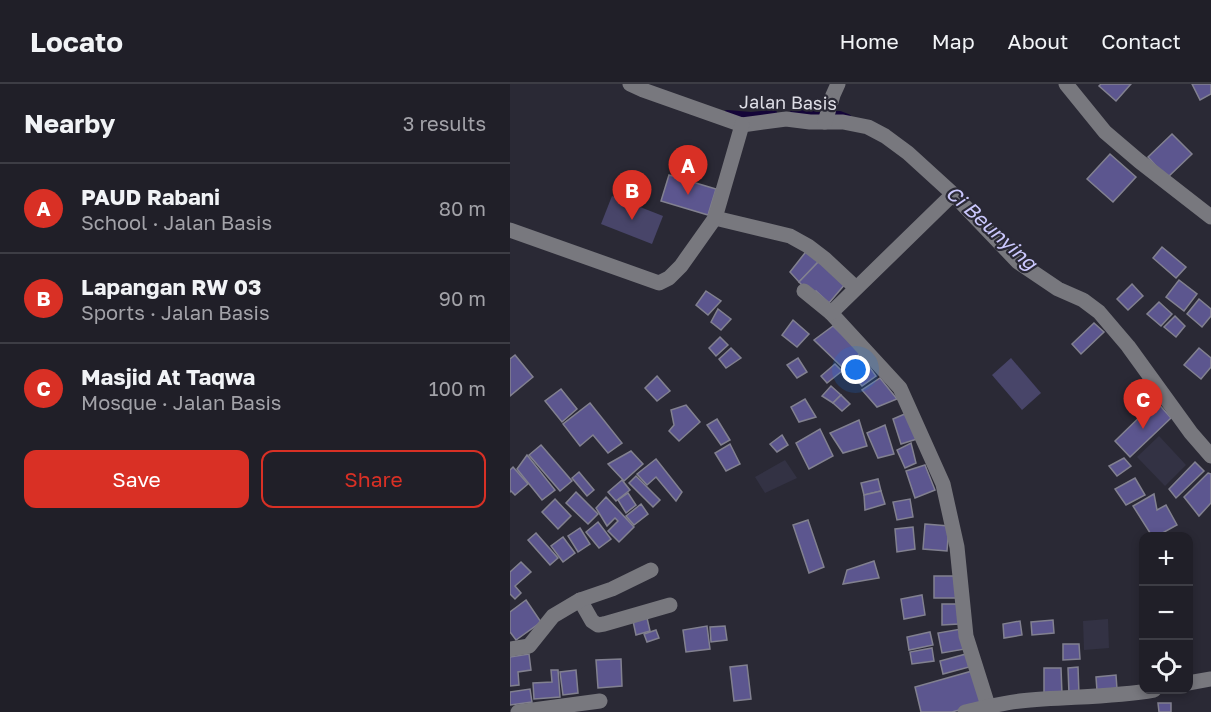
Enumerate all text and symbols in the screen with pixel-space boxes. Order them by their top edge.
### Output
text: Locato [30,25,123,58]
text: Home [839,28,899,54]
text: Map [932,28,975,54]
text: About [1008,28,1068,54]
text: Contact [1101,28,1181,54]
street label: Jalan Basis [739,90,837,114]
text: Nearby [24,108,115,139]
text: 3 results [403,111,486,135]
pin: A [668,146,708,195]
pin: B [612,170,652,220]
water label: Ci Beunying [941,180,1044,276]
text: PAUD Rabani [81,183,220,210]
text: A [36,196,51,220]
text: 80 m [439,196,486,220]
text: School · Jalan Basis [81,210,272,234]
text: Lapangan RW 03 [81,273,262,300]
text: B [36,286,51,310]
text: 90 m [439,286,486,310]
text: Sports · Jalan Basis [81,300,270,324]
your location [841,355,870,384]
text: Masjid At Taqwa [81,363,255,390]
text: C [36,376,51,400]
text: 100 m [429,376,486,400]
pin: C [1124,380,1162,429]
text: Mosque · Jalan Basis [81,390,281,414]
button: Save [24,450,249,508]
button: Share [261,450,486,508]
map controls [1139,532,1193,694]
button: + [1139,532,1193,586]
button: − [1139,586,1193,640]
button: locate [1139,640,1193,694]

